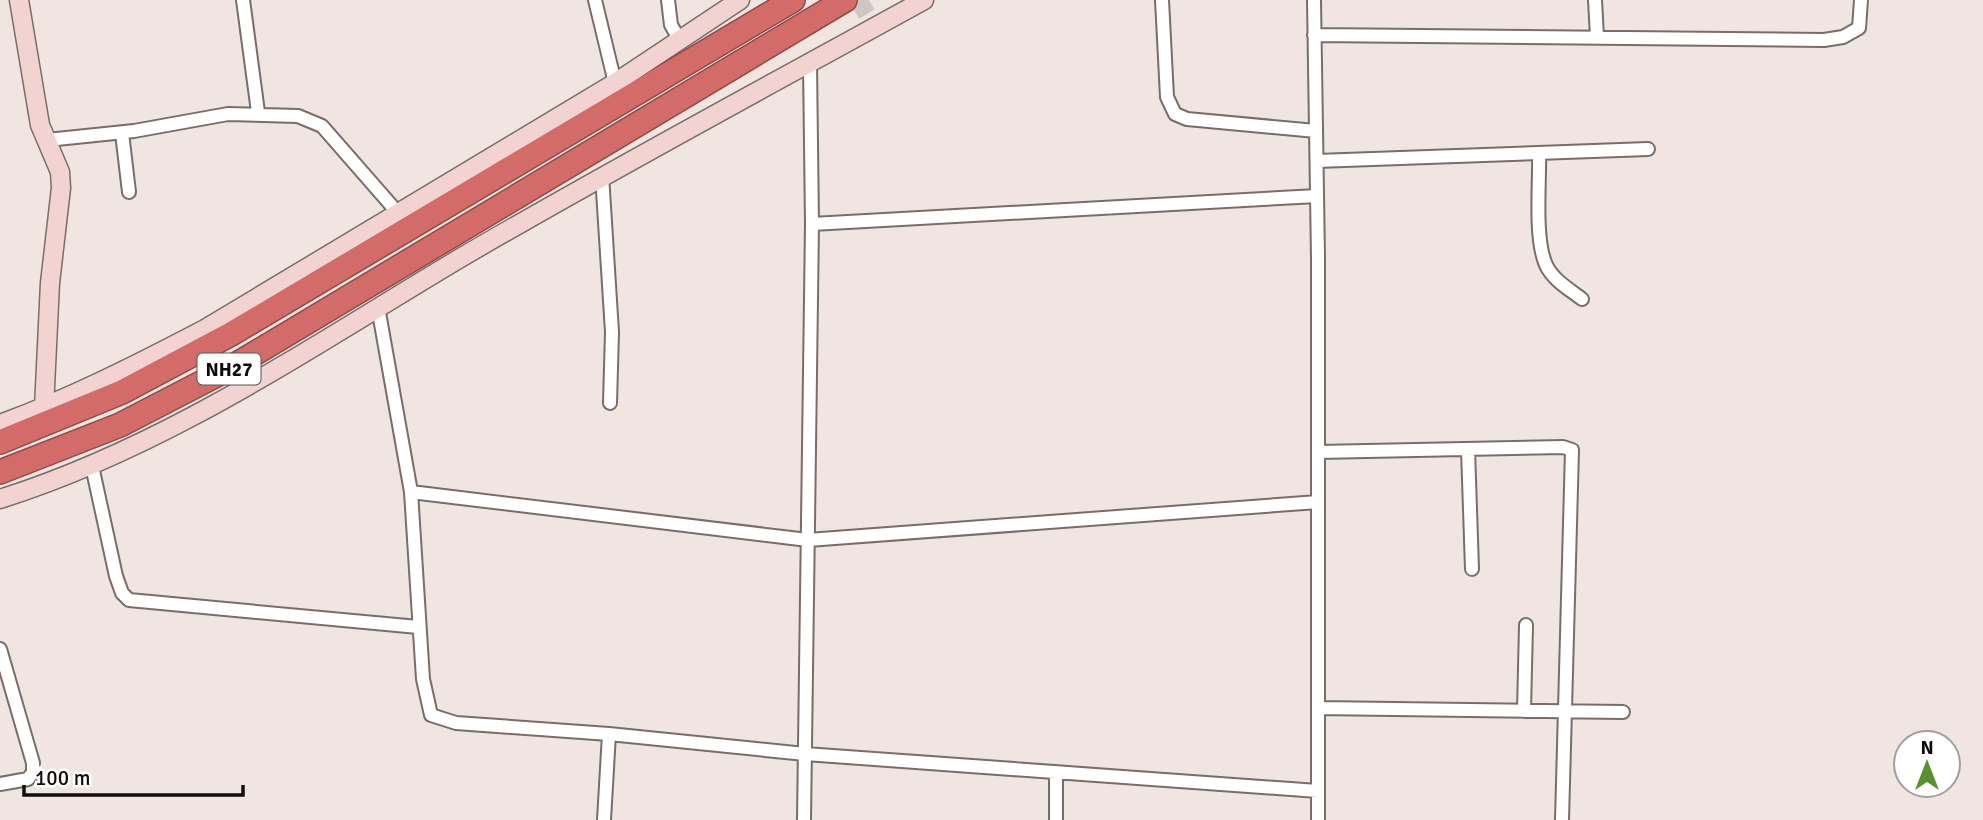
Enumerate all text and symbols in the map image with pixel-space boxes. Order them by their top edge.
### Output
road number: NH27 [198,354,260,384]
north arrow [1892,729,1962,799]
text: N [1920,736,1934,760]
scale bar [24,754,243,798]
text: 100 m [35,765,90,791]

